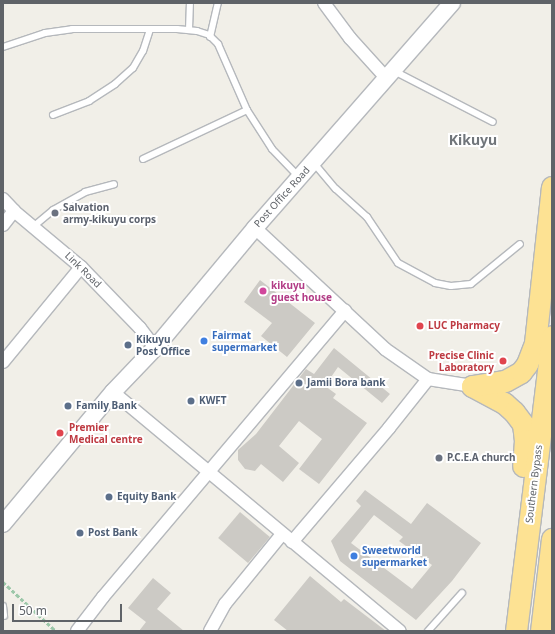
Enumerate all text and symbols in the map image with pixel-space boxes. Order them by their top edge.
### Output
district label: Kikuyu [449,132,497,148]
street label: Post Office Road [252,164,312,230]
place label: Salvation army-kikuyu corps [63,201,156,224]
marker: Salvation army-kikuyu corps [50,208,60,218]
street label: Link Road [62,250,104,290]
place label: kikuyu guest house [271,279,332,302]
marker: kikuyu guest house [258,286,268,296]
place label: LUC Pharmacy [428,320,500,332]
marker: LUC Pharmacy [415,321,425,331]
place label: Fairmat supermarket [212,329,277,352]
place label: Kikuyu Post Office [136,333,190,356]
marker: Fairmat supermarket [199,336,209,346]
marker: Kikuyu Post Office [123,340,133,350]
place label: Precise Clinic Laboratory [429,349,494,372]
marker: Precise Clinic Laboratory [497,355,509,367]
place label: Jamii Bora bank [307,377,385,389]
marker: Jamii Bora bank [294,378,304,388]
place label: KWFT [199,395,227,407]
marker: KWFT [186,396,196,406]
place label: Family Bank [76,400,137,412]
marker: Family Bank [63,401,73,411]
place label: Premier Medical centre [69,421,143,444]
marker: Premier Medical centre [54,427,66,439]
street label: Southern Bypass [523,444,545,524]
place label: P.C.E.A church [447,452,515,464]
marker: P.C.E.A church [434,453,444,463]
place label: Equity Bank [117,491,176,503]
marker: Equity Bank [104,492,114,502]
place label: Post Bank [88,527,138,539]
marker: Post Bank [75,528,85,538]
place label: Sweetworld supermarket [362,544,427,568]
marker: Sweetworld supermarket [349,551,359,561]
scale bar [14,596,124,622]
text: 50 m [19,602,47,619]

